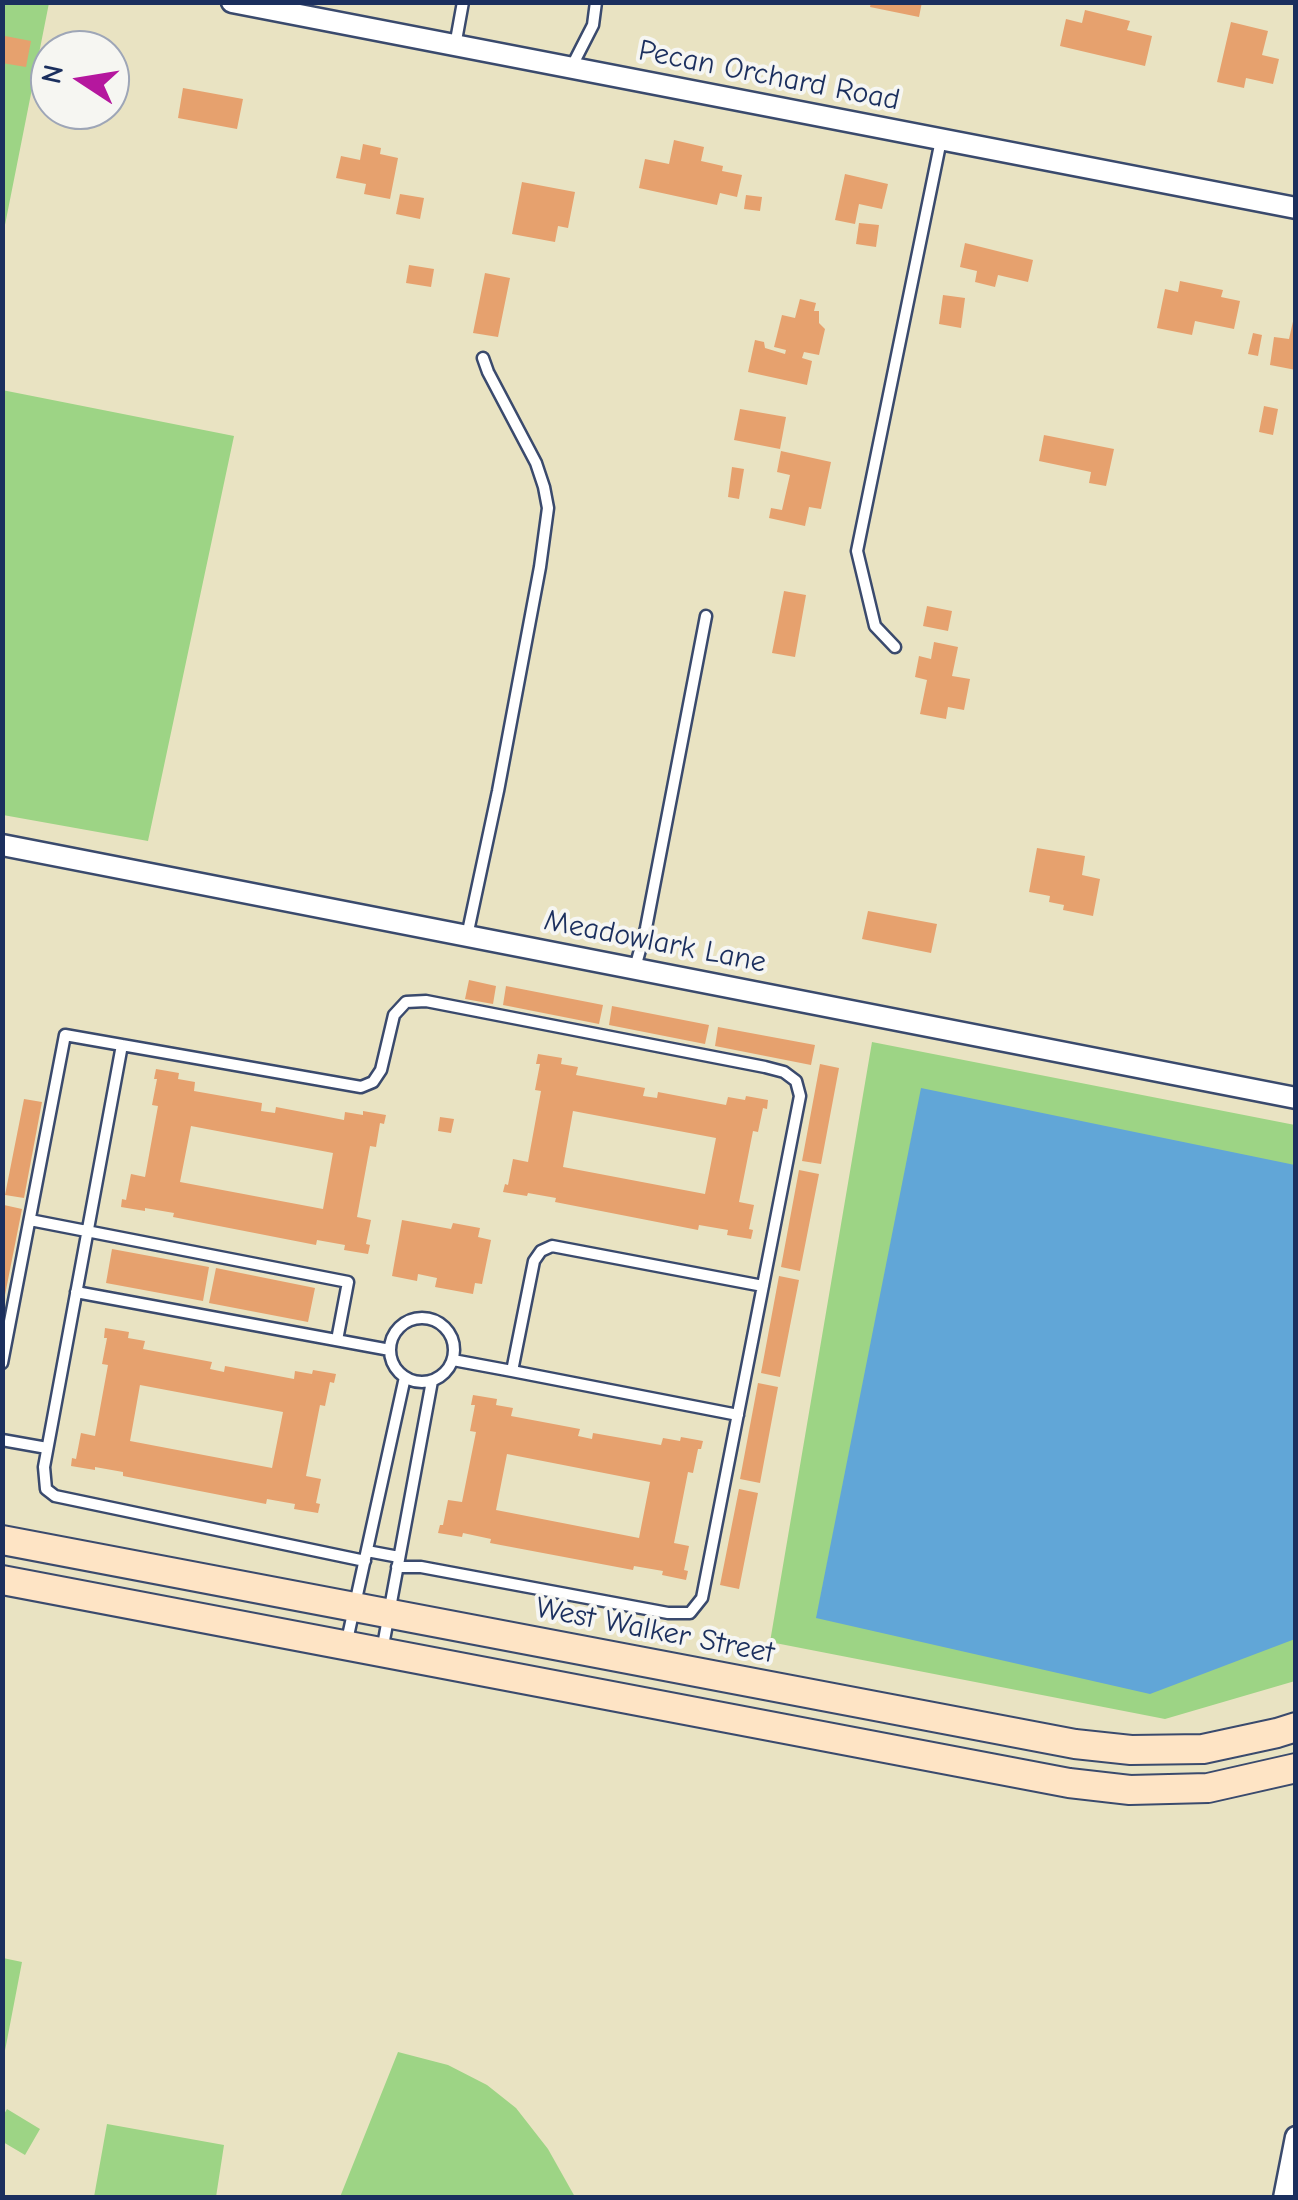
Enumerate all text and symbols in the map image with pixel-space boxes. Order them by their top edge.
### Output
north arrow [30,30,130,130]
street label: Pecan Orchard Road [635,33,903,119]
text: N [35,62,70,86]
street label: Meadowlark Lane [541,903,769,981]
street label: West Walker Street [533,1590,777,1672]

